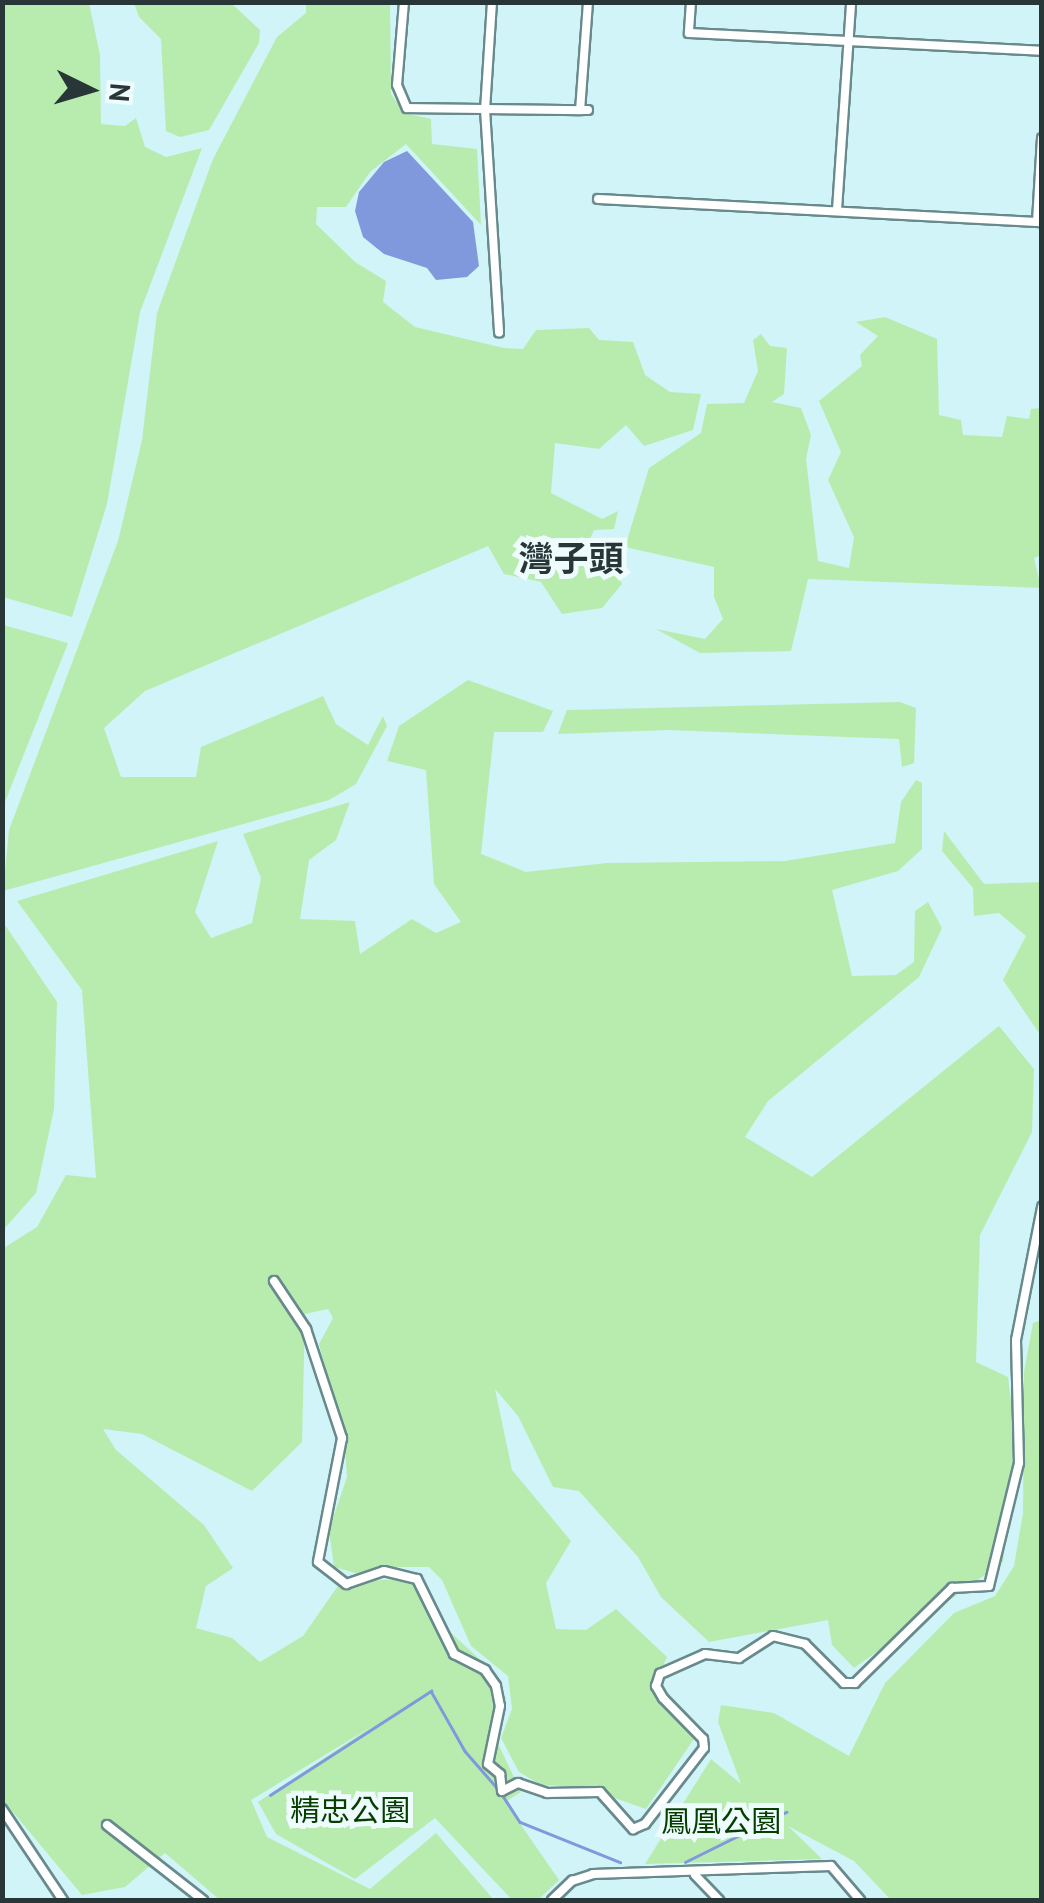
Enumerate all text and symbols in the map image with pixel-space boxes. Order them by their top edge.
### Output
north arrow [40,40,140,140]
text: N [101,82,140,103]
district label: 灣子頭 [519,537,623,579]
park label: 精忠公園 [290,1792,410,1828]
park label: 鳳凰公園 [661,1803,781,1839]

